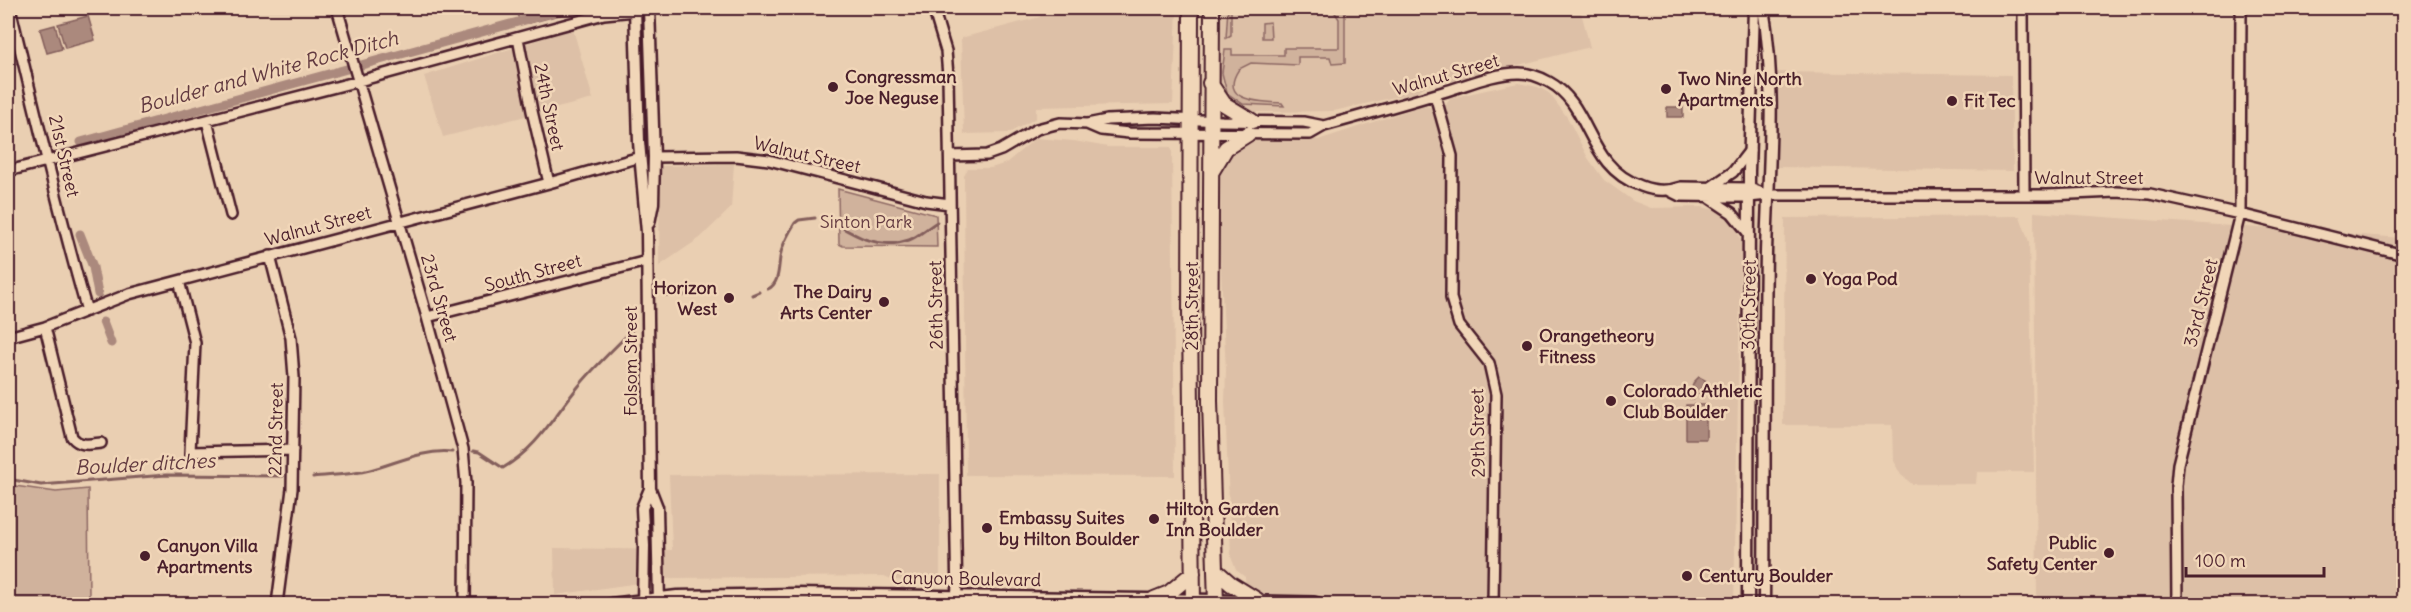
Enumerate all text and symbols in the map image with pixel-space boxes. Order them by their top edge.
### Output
water label: Boulder and White Rock Ditch [135,25,401,118]
street label: Walnut Street [1390,48,1502,101]
street label: 24th Street [529,61,570,153]
place label: Congressman Joe Neguse [845,65,957,109]
place label: Two Nine North Apartments [1678,67,1802,111]
marker: Congressman Joe Neguse [826,80,840,94]
marker: Two Nine North Apartments [1659,82,1673,96]
place label: Fit Tec [1964,89,2016,112]
marker: Fit Tec [1945,94,1959,108]
street label: 21st Street [44,113,85,199]
street label: Walnut Street [751,131,863,178]
street label: Walnut Street [2034,166,2144,189]
street label: Walnut Street [262,200,374,251]
park label: Sinton Park [820,210,912,233]
street label: South Street [482,249,584,296]
street label: 23rd Street [416,251,463,344]
street label: 33rd Street [2178,256,2223,350]
street label: 30th Street [1736,259,1761,351]
street label: 26th Street [923,260,948,350]
street label: 28th Street [1180,261,1203,351]
place label: Yoga Pod [1822,267,1898,290]
marker: Yoga Pod [1804,272,1818,286]
place label: Horizon West [654,276,718,320]
place label: The Dairy Arts Center [780,280,873,324]
marker: Horizon West [722,291,736,305]
marker: The Dairy Arts Center [877,295,891,309]
street label: Folsom Street [619,306,642,416]
place label: Orangetheory Fitness [1539,324,1654,368]
marker: Orangetheory Fitness [1520,339,1534,353]
place label: Colorado Athletic Club Boulder [1623,379,1762,423]
street label: 22nd Street [263,382,288,476]
street label: 29th Street [1465,388,1490,478]
marker: Colorado Athletic Club Boulder [1604,394,1618,408]
water label: Boulder ditches [74,447,218,480]
place label: Hilton Garden Inn Boulder [1166,497,1279,541]
place label: Embassy Suites by Hilton Boulder [999,506,1140,550]
marker: Hilton Garden Inn Boulder [1147,512,1161,526]
marker: Embassy Suites by Hilton Boulder [980,521,994,535]
place label: Public Safety Center [1987,531,2098,575]
place label: Canyon Villa Apartments [157,534,258,578]
scale bar [2186,540,2324,578]
marker: Public Safety Center [2102,546,2116,560]
marker: Canyon Villa Apartments [138,549,152,563]
text: 100 m [2195,549,2246,572]
place label: Century Boulder [1699,564,1833,587]
street label: Canyon Boulevard [891,566,1042,591]
marker: Century Boulder [1680,569,1694,583]

